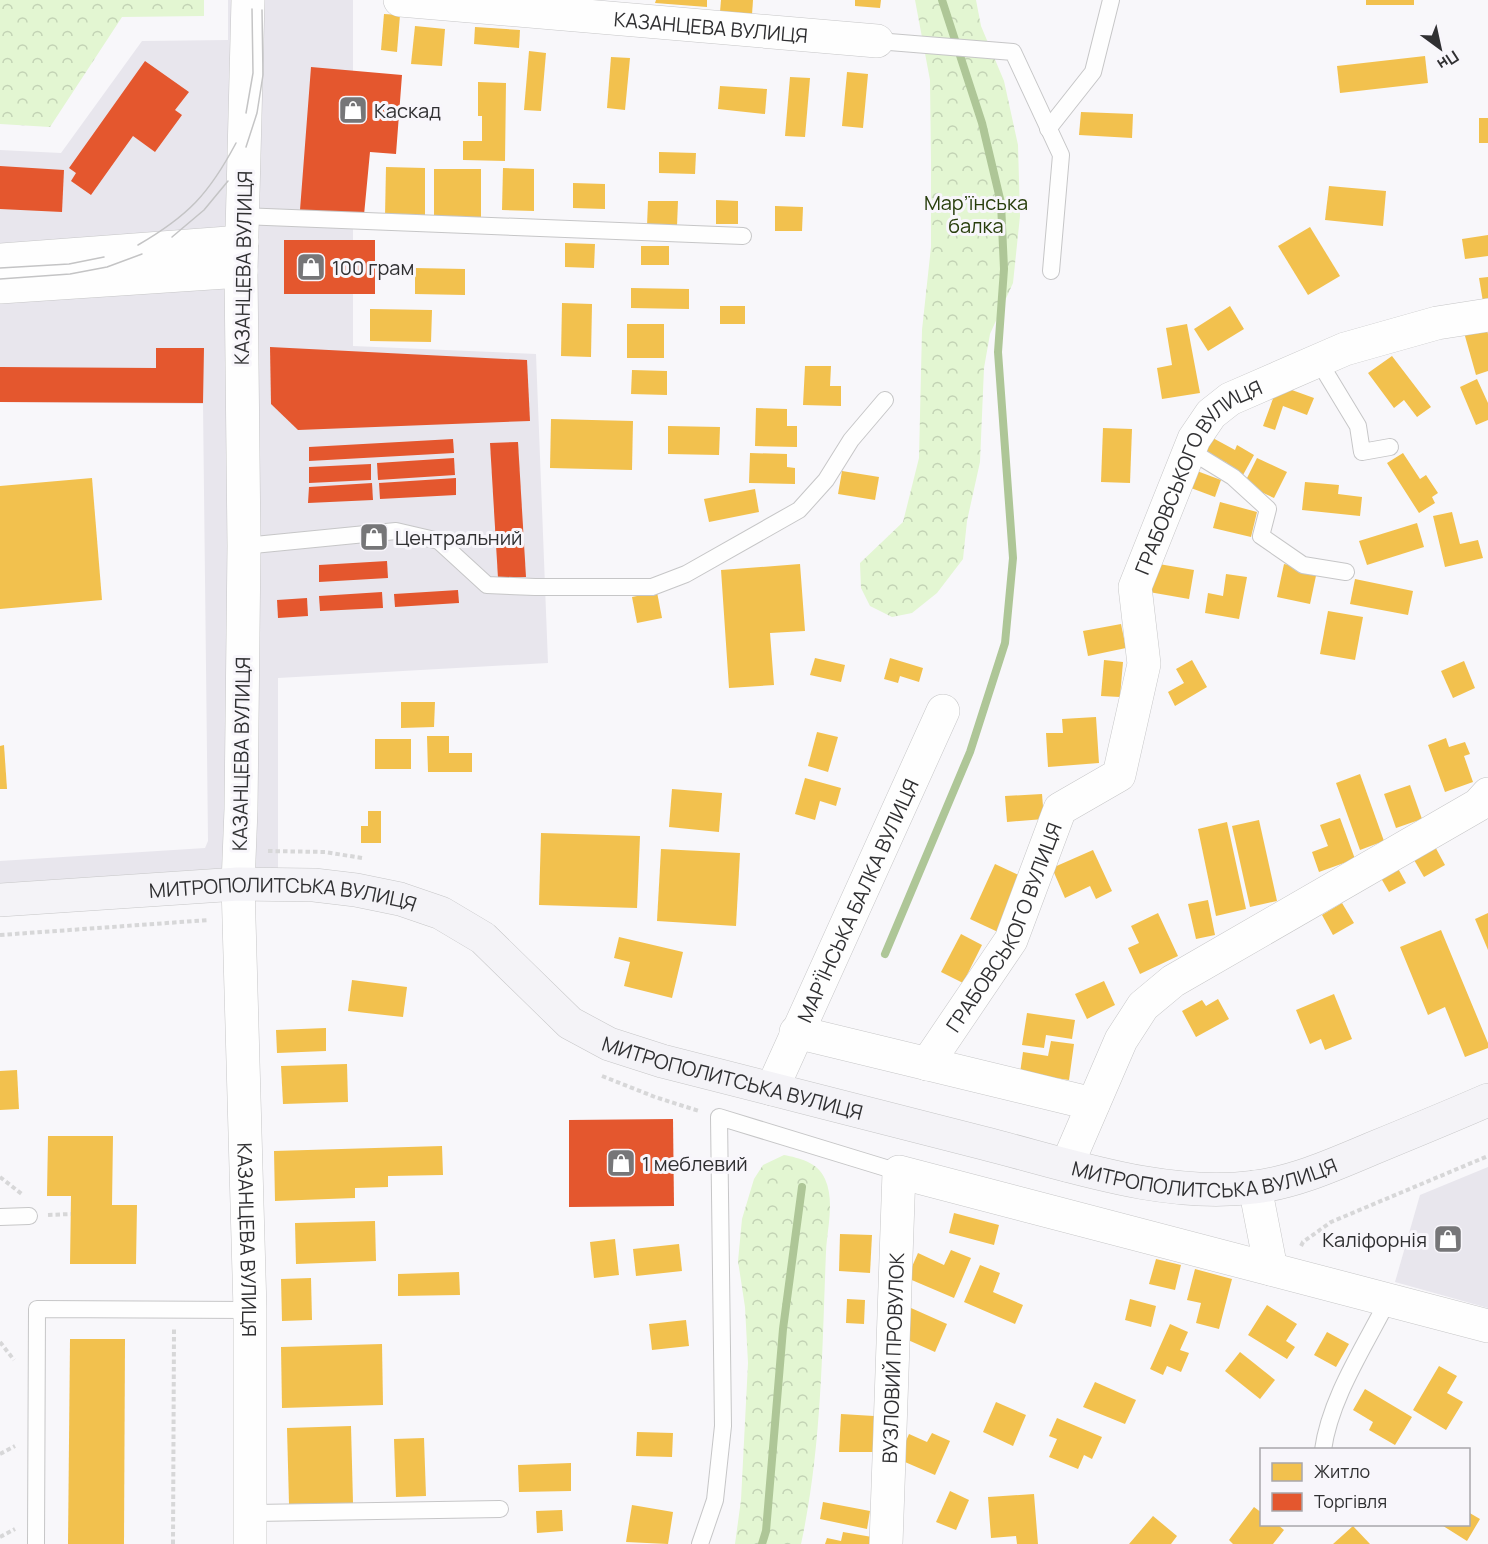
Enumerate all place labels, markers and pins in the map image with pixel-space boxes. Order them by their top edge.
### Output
shop icon: Каскад [337,94,369,126]
place label: Каскад [374,97,441,124]
shop icon: 100 грам [295,251,327,283]
place label: 100 грам [332,254,414,281]
shop icon: Центральний [358,521,390,553]
place label: Центральний [395,524,522,551]
shop icon: 1 меблевий [605,1147,637,1179]
place label: 1 меблевий [642,1150,748,1177]
shop icon: Каліфорнія [1432,1223,1464,1255]
place label: Каліфорнія [1322,1226,1427,1253]

